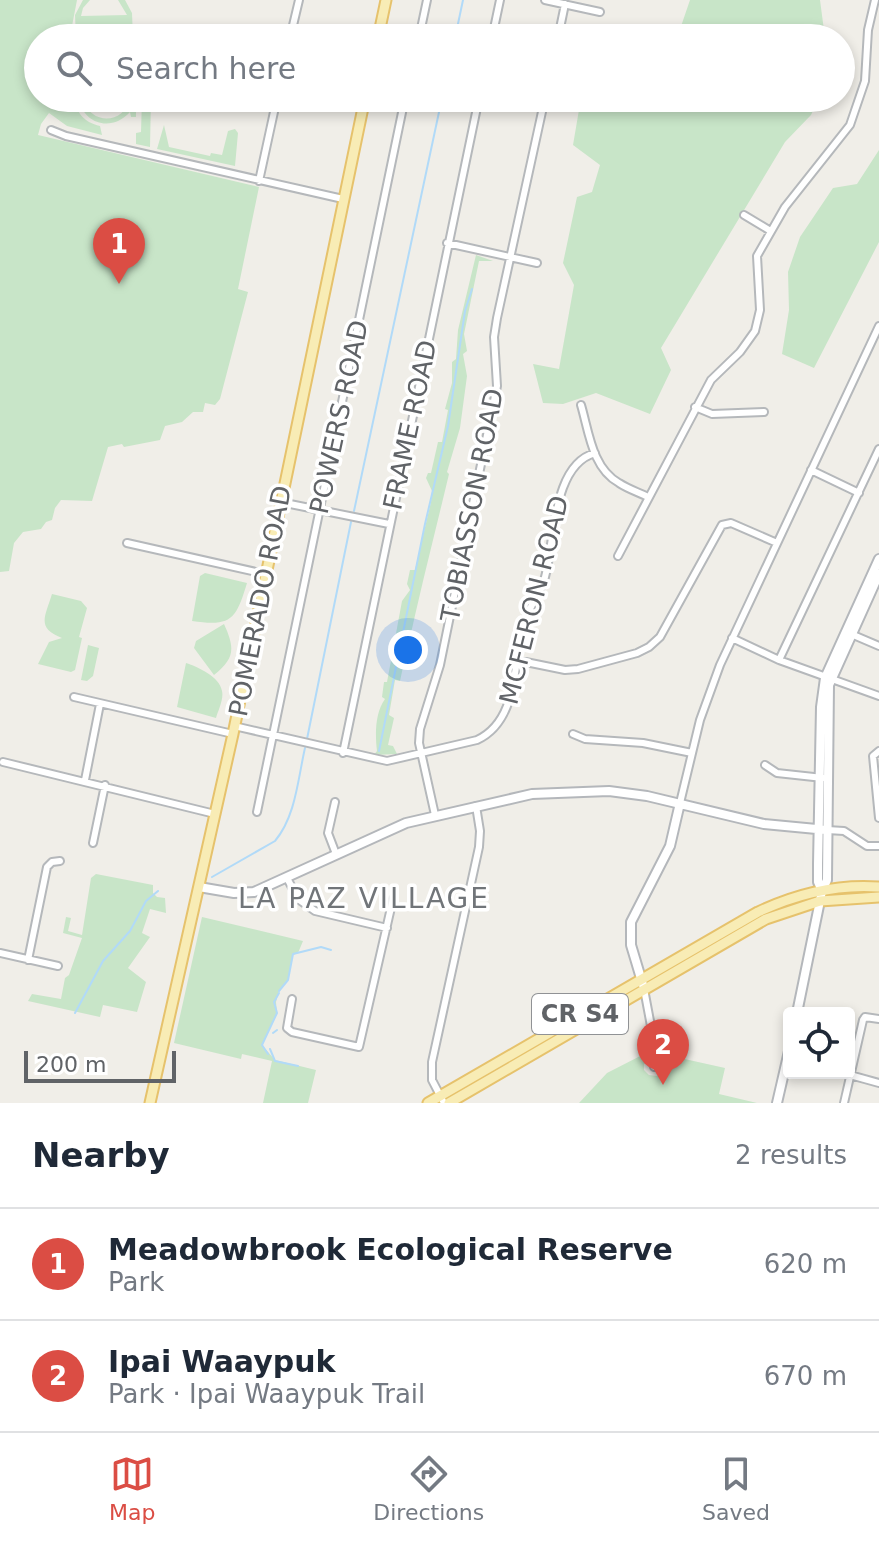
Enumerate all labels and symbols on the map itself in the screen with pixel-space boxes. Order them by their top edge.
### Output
pin: 1 [93,218,145,284]
street label: POWERS ROAD [304,318,374,516]
street label: FRAME ROAD [377,337,443,513]
street label: TOBIASSON ROAD [435,386,509,625]
street label: POMERADO ROAD [223,483,297,719]
street label: MCFERON ROAD [494,493,574,707]
your location [388,630,428,670]
district label: LA PAZ VILLAGE [238,882,490,915]
road number: CR S4 [532,994,628,1034]
pin: 2 [637,1019,689,1085]
scale bar [24,1047,176,1083]

